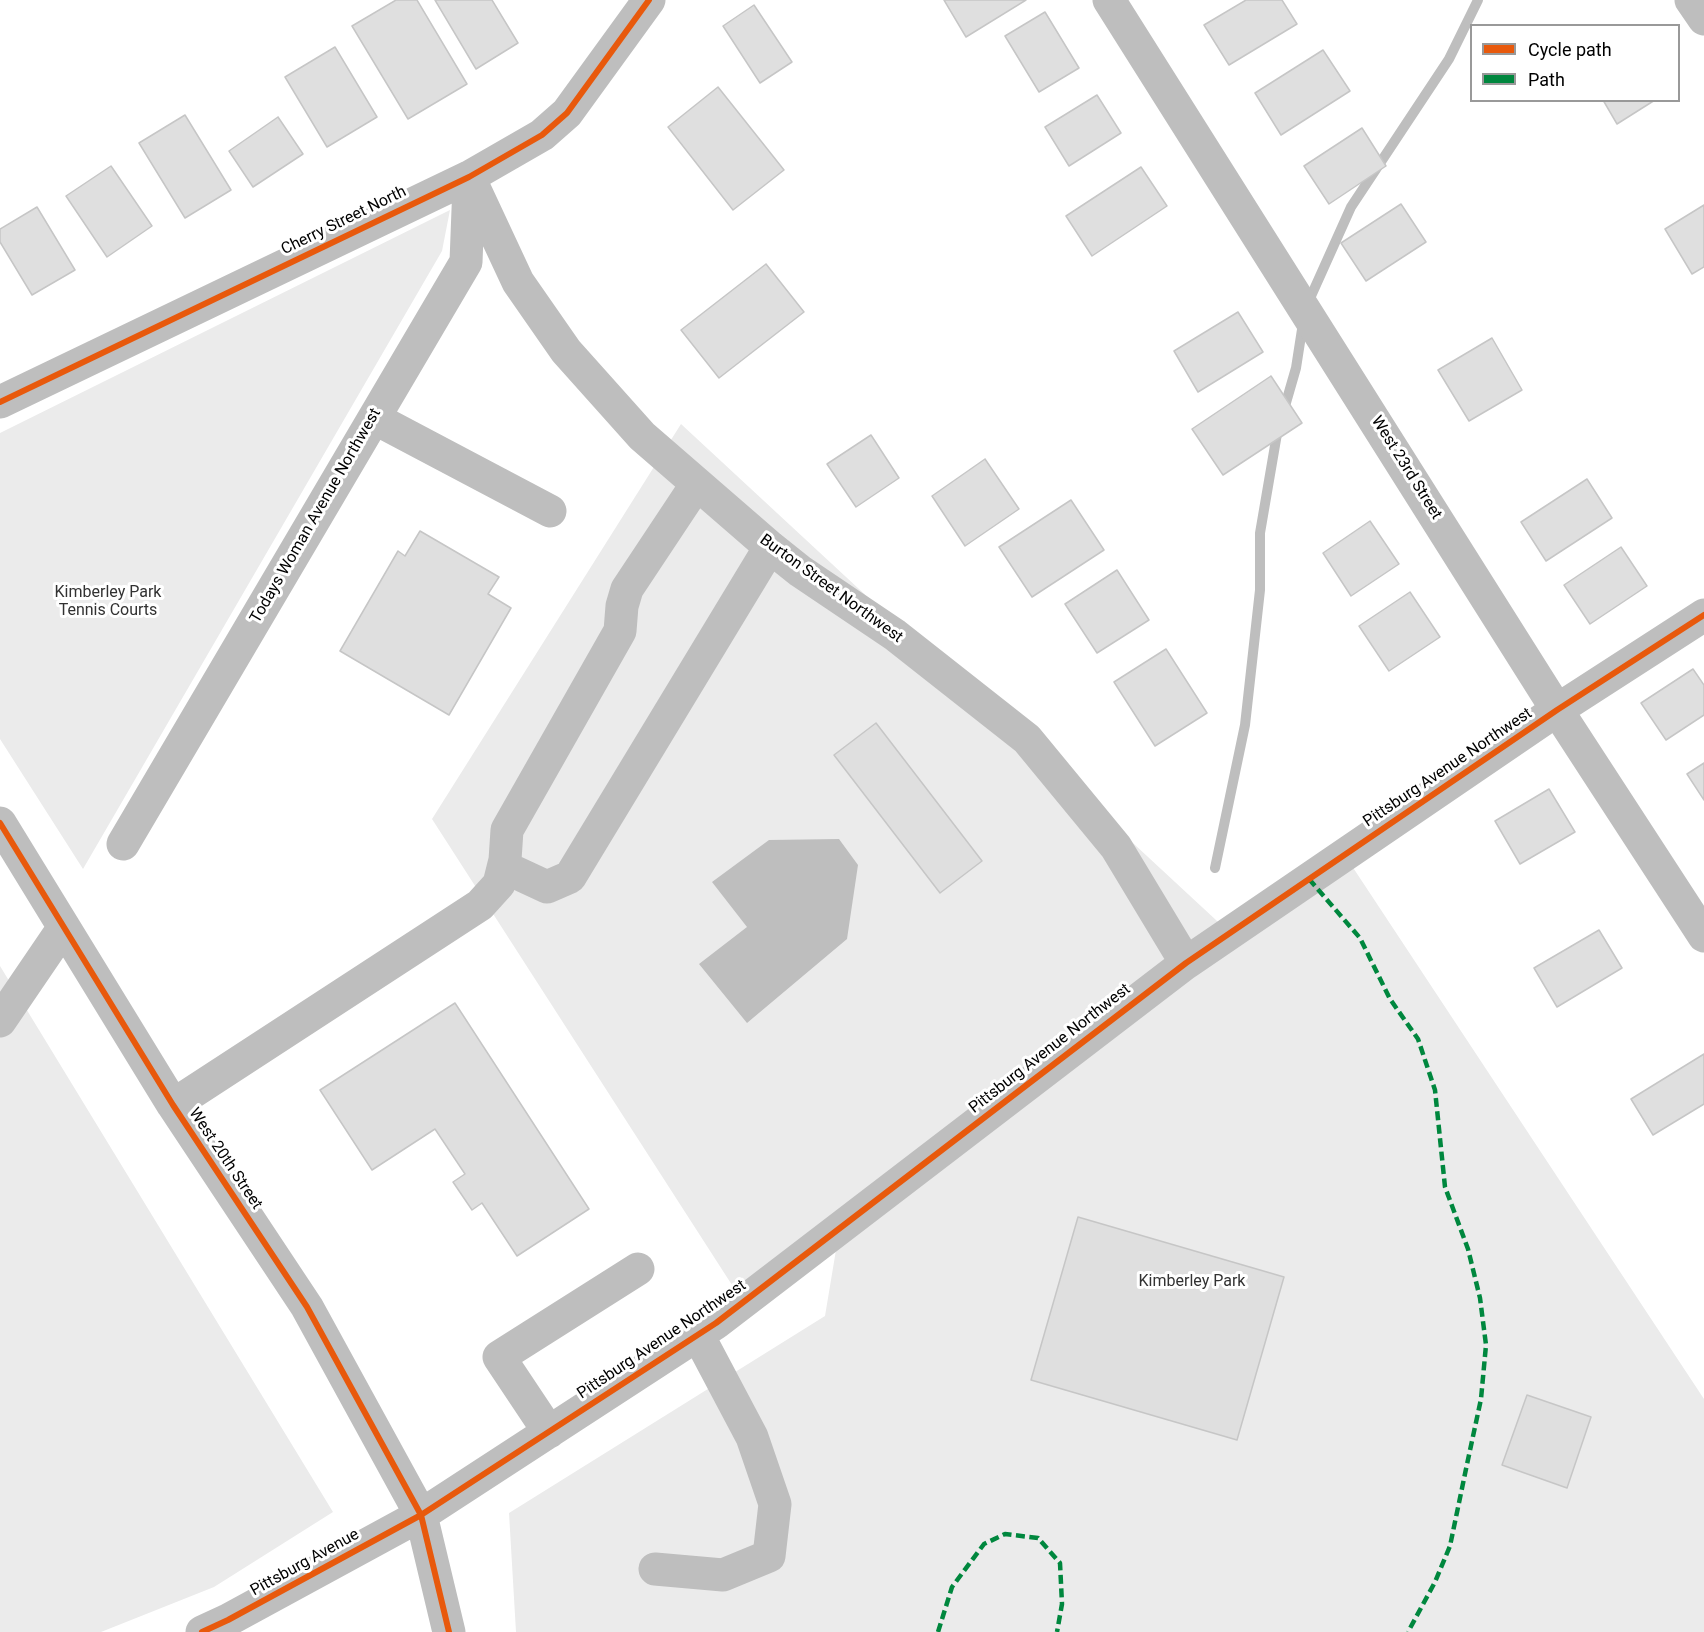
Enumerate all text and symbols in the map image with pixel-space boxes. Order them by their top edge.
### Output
legend [1470,24,1680,102]
text: Cycle path [1528,39,1612,60]
text: Path [1528,69,1565,90]
street label: Cherry Street North [278,182,410,260]
street label: Todays Woman Avenue Northwest [247,405,385,627]
street label: West 23rd Street [1366,413,1446,523]
street label: Burton Street Northwest [756,531,906,647]
park label: Kimberley Park Tennis Courts [55,583,161,621]
street label: Pittsburg Avenue Northwest [1360,704,1536,832]
street label: Pittsburg Avenue Northwest [966,980,1134,1118]
street label: West 20th Street [184,1105,266,1213]
park label: Kimberley Park [1139,1272,1245,1292]
street label: Pittsburg Avenue Northwest [574,1276,750,1404]
street label: Pittsburg Avenue [247,1525,363,1601]

